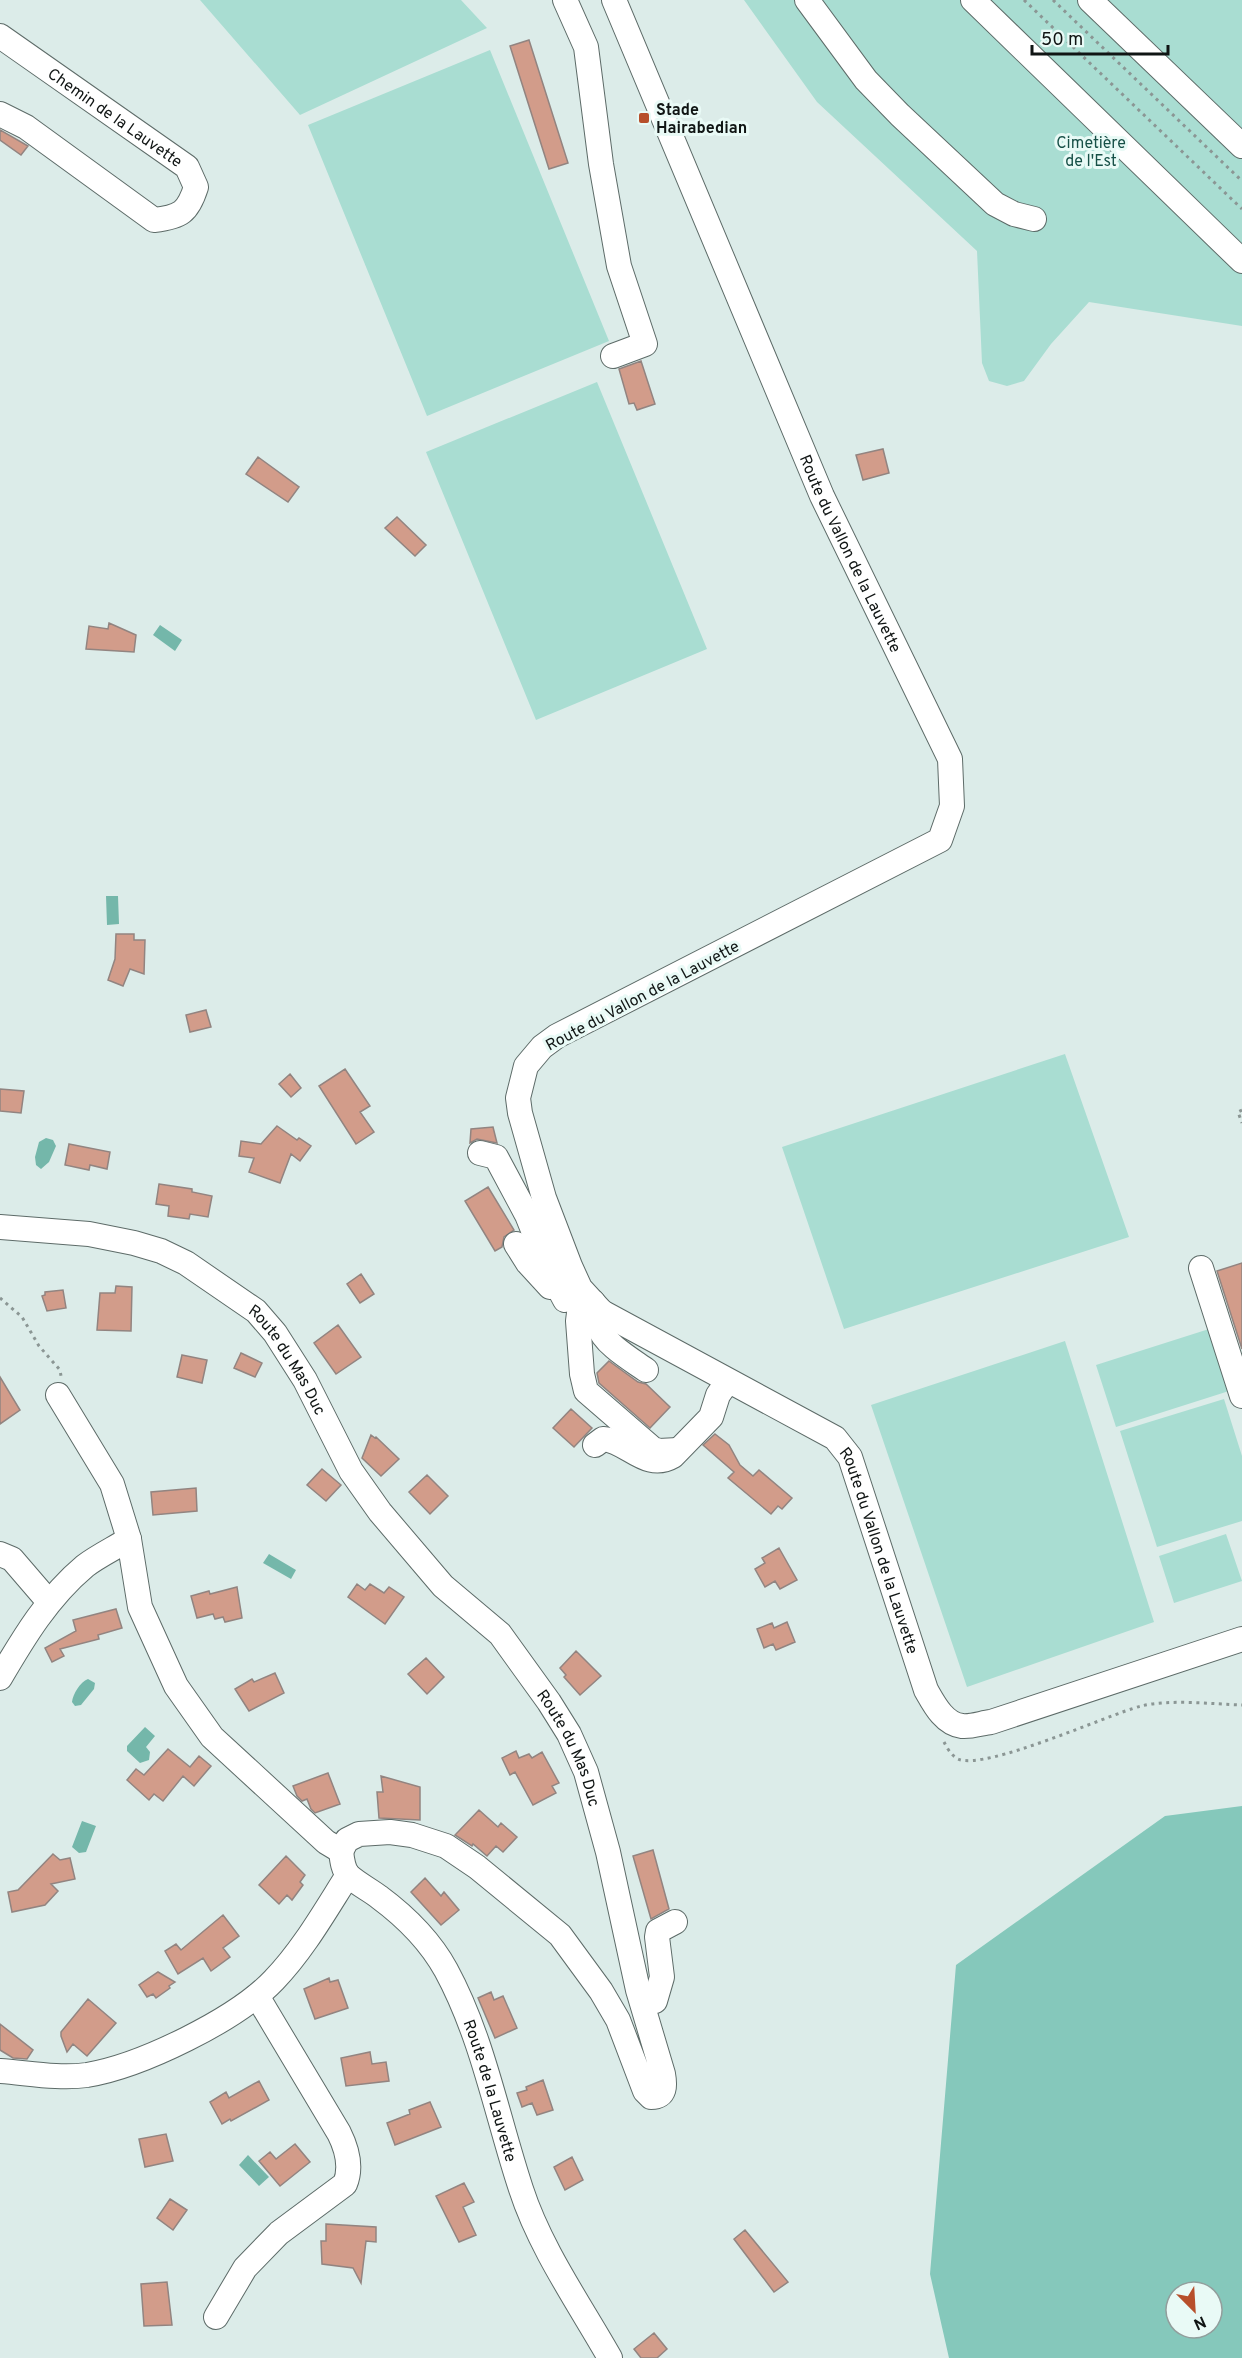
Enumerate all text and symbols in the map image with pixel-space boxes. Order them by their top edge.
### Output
scale bar [1032,18,1168,56]
text: 50 m [1041,29,1083,52]
street label: Chemin de la Lauvette [43,64,186,173]
place label: Stade Hairabedian [656,101,747,139]
marker: Stade Hairabedian [637,111,651,125]
park label: Cimetière de l'Est [1056,134,1126,172]
street label: Route du Vallon de la Lauvette [794,452,905,656]
street label: Route du Vallon de la Lauvette [543,937,743,1056]
street label: Route du Mas Duc [244,1301,329,1419]
street label: Route du Vallon de la Lauvette [834,1444,922,1657]
street label: Route du Mas Duc [531,1686,603,1809]
street label: Route de la Lauvette [458,2017,520,2165]
north arrow [1164,2280,1224,2340]
text: N [1190,2310,1209,2333]

